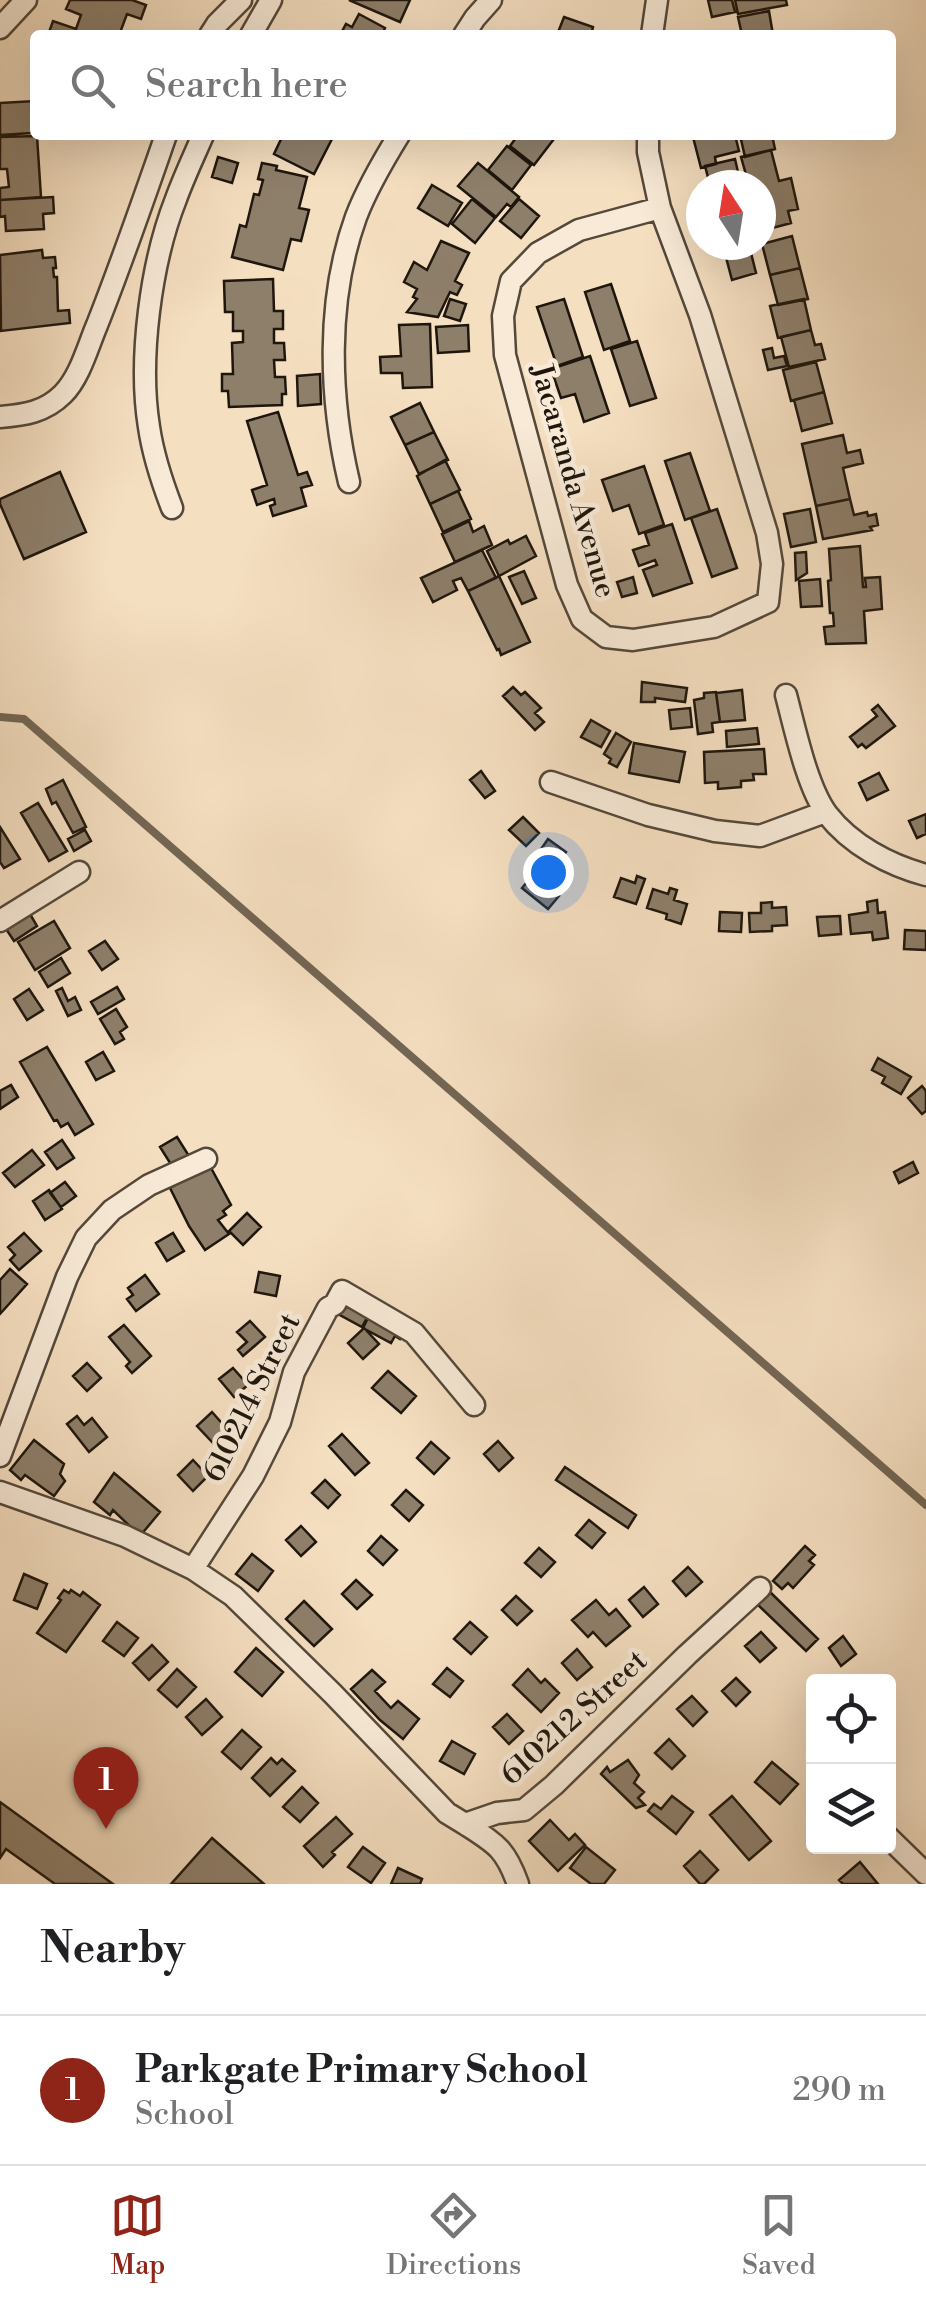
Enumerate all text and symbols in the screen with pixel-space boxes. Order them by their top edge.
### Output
search box [30,30,896,140]
icon: search [65,58,120,113]
text: Search here [145,62,348,109]
north arrow [686,170,776,260]
street label: Jacaranda Avenue [521,359,625,602]
your location [523,847,574,898]
street label: 610214 Street [195,1307,309,1489]
street label: 610212 Street [493,1642,656,1794]
map controls [806,1674,896,1854]
button: locate [806,1674,896,1764]
pin: 1 [74,1746,138,1829]
button: layers [806,1764,896,1854]
text: Nearby [40,1923,185,1976]
text: Parkgate Primary School [135,2047,588,2094]
text: 1 [65,2070,80,2110]
text: 290 m [793,2070,886,2110]
text: School [135,2094,234,2134]
tab: Map [110,2188,165,2283]
tab: Directions [386,2188,521,2283]
tab: Saved [742,2188,816,2283]

